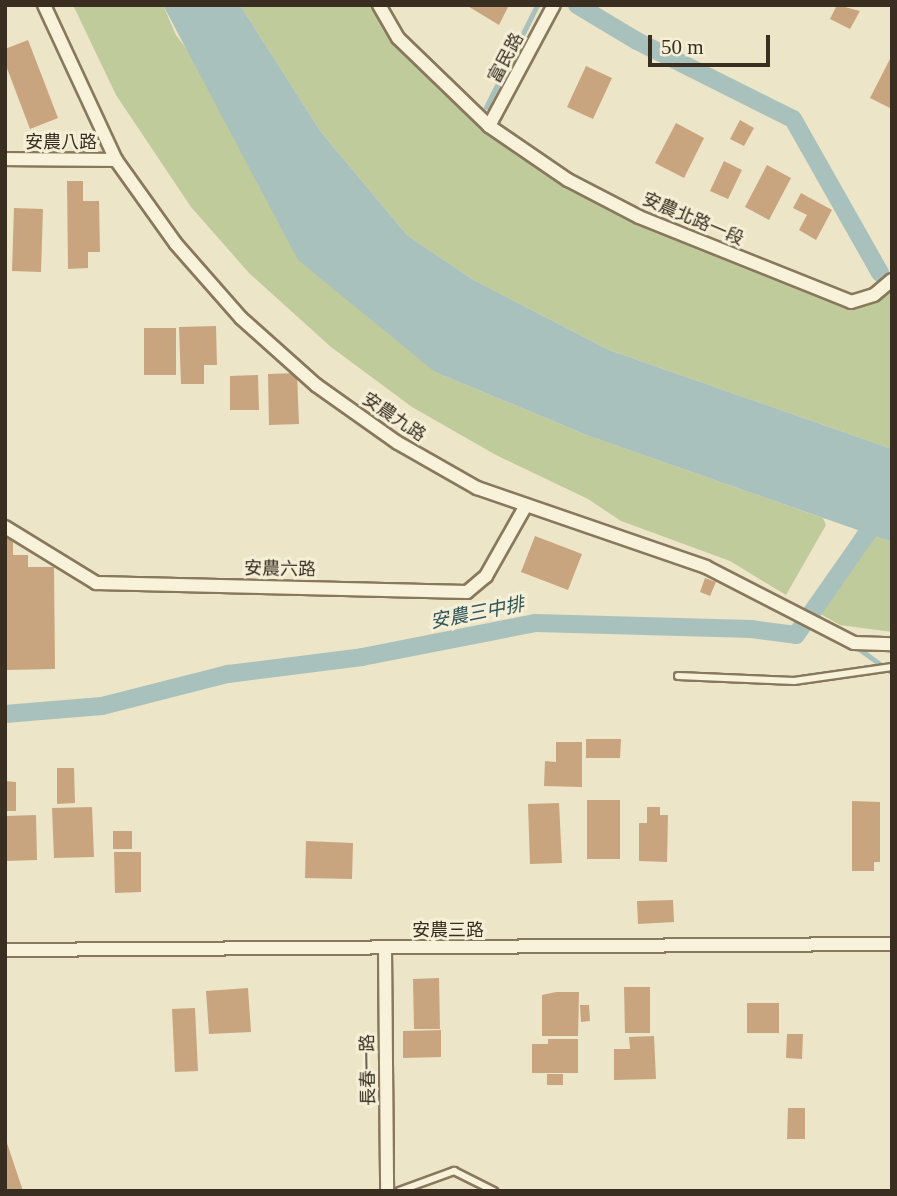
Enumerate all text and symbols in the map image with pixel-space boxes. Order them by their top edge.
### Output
scale bar [652,21,774,65]
street label: 富民路 [484,29,528,87]
text: 50 m [661,35,704,59]
street label: 安農八路 [25,131,97,153]
street label: 安農北路一段 [639,188,747,250]
street label: 安農九路 [358,388,430,446]
street label: 安農六路 [244,558,316,580]
water label: 安農三中排 [428,593,526,633]
street label: 安農三路 [412,919,484,941]
street label: 長春一路 [357,1034,379,1106]

